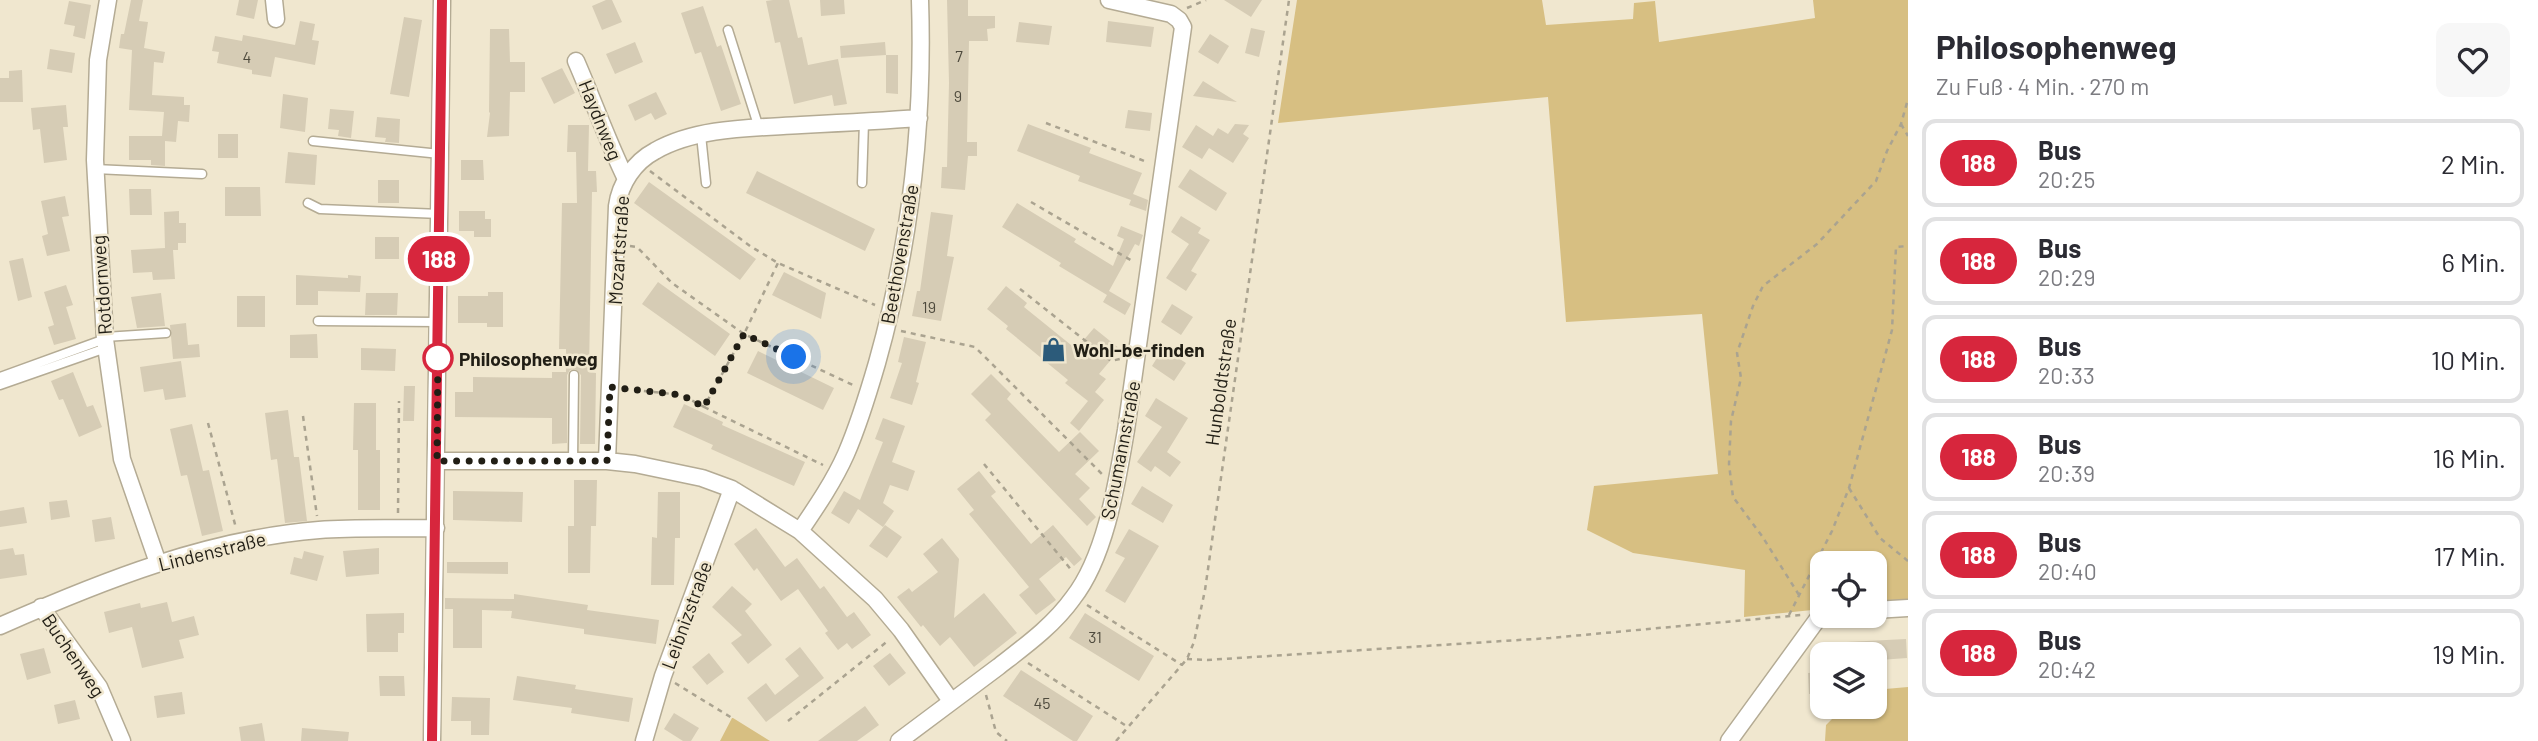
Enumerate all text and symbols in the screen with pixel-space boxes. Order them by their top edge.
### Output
button: heart [2436,23,2510,97]
text: Philosophenweg [1936,26,2177,66]
house number: 7 [955,46,963,65]
house number: 4 [243,47,251,66]
text: Zu Fuß · 4 Min. · 270 m [1936,72,2149,100]
street label: Haydnweg [574,76,628,164]
house number: 9 [954,86,962,105]
text: Bus [2038,134,2081,165]
text: 188 [1961,148,1996,177]
text: 2 Min. [2441,148,2506,179]
text: 20:25 [2038,165,2095,193]
street label: Beethovenstraße [875,182,923,326]
street label: Mozartstraße [603,195,633,305]
text: Bus [2038,232,2081,263]
street label: Rotdornweg [86,234,116,336]
line badge: 188 [399,236,479,282]
text: 188 [422,244,456,273]
text: 188 [1961,246,1996,275]
text: 6 Min. [2441,246,2506,277]
text: 20:29 [2038,263,2095,291]
house number: 19 [922,297,936,316]
street label: Hunboldtstraße [1200,317,1240,447]
text: Bus [2038,330,2081,361]
shop icon: Wohl-be-finden [1039,335,1067,363]
place label: Wohl-be-finden [1073,338,1205,361]
your location [776,339,811,374]
marker: Philosophenweg [423,343,453,373]
text: 188 [1961,344,1996,373]
text: 10 Min. [2431,344,2506,375]
place label: Philosophenweg [459,347,598,370]
text: 20:33 [2038,361,2095,389]
street label: Schumannstraße [1095,379,1145,521]
text: Bus [2038,428,2081,459]
text: 188 [1961,442,1996,471]
text: 16 Min. [2432,442,2506,473]
text: 20:39 [2038,459,2095,487]
text: Bus [2038,526,2081,557]
street label: Lindenstraße [156,527,268,575]
text: 188 [1961,540,1996,569]
text: 17 Min. [2433,540,2506,571]
map controls [1810,551,1887,719]
button: locate [1810,551,1887,628]
text: 20:40 [2038,557,2097,585]
street label: Leibnizstraße [656,558,716,672]
street label: Buchenweg [38,609,110,701]
text: Bus [2038,624,2081,655]
house number: 31 [1088,627,1102,646]
text: 188 [1961,638,1996,667]
text: 19 Min. [2432,638,2506,669]
button: layers [1810,642,1887,719]
text: 20:42 [2038,655,2096,683]
house number: 45 [1033,693,1051,712]

